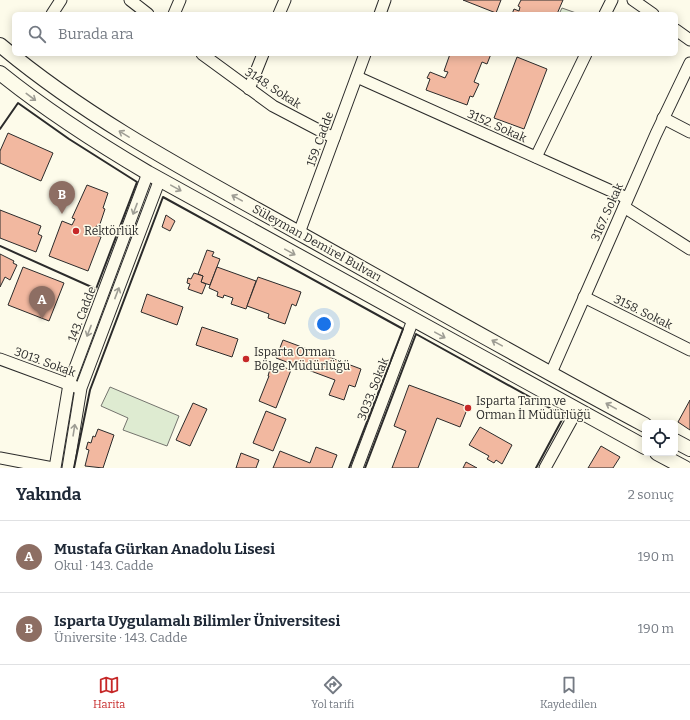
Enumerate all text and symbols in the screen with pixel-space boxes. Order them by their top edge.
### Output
search box [12,12,678,56]
icon: search [26,23,48,45]
text: Burada ara [58,25,134,43]
street label: 3148. Sokak [242,65,304,111]
one-way arrow [25,93,36,101]
street label: 3152. Sokak [465,107,529,145]
street label: 159. Cadde [304,110,336,168]
one-way arrow [118,129,130,137]
pin: B [49,181,75,214]
street label: 3167. Sokak [588,181,626,243]
one-way arrow [170,185,182,193]
one-way arrow [231,194,243,202]
street label: Süleyman Demirel Bulvarı [250,202,384,285]
one-way arrow [130,203,138,215]
place label: Rektörlük [84,224,139,238]
marker: Rektörlük [71,226,81,236]
one-way arrow [284,248,296,256]
street label: 143. Cadde [65,284,99,344]
pin: A [29,286,55,319]
one-way arrow [113,287,121,299]
street label: 3158. Sokak [611,292,675,332]
your location [314,314,334,334]
one-way arrow [85,325,93,337]
one-way arrow [434,331,446,339]
one-way arrow [491,339,503,346]
street label: 3013. Sokak [12,344,78,380]
place label: Isparta Orman Bölge Müdürlüğü [254,345,351,373]
marker: Isparta Orman Bölge Müdürlüğü [241,354,251,364]
street label: 3033. Sokak [355,355,391,422]
place label: Isparta Tarım ve Orman İl Müdürlüğü [476,394,591,422]
one-way arrow [605,402,617,410]
marker: Isparta Tarım ve Orman İl Müdürlüğü [463,403,473,413]
map controls [642,420,678,456]
button: locate [642,420,678,456]
one-way arrow [70,423,78,436]
text: Yakında [16,484,81,505]
text: 2 sonuç [628,487,674,502]
text: Mustafa Gürkan Anadolu Lisesi [54,540,275,558]
text: A [24,549,34,564]
text: 190 m [638,549,674,564]
text: Okul · 143. Cadde [54,558,153,573]
text: Isparta Uygulamalı Bilimler Üniversitesi [54,612,340,630]
text: B [25,621,33,636]
text: 190 m [638,621,674,636]
text: Üniversite · 143. Cadde [54,630,187,645]
tab: Harita [93,674,125,711]
tab: Yol tarifi [311,674,354,711]
tab: Kaydedilen [540,674,597,711]

